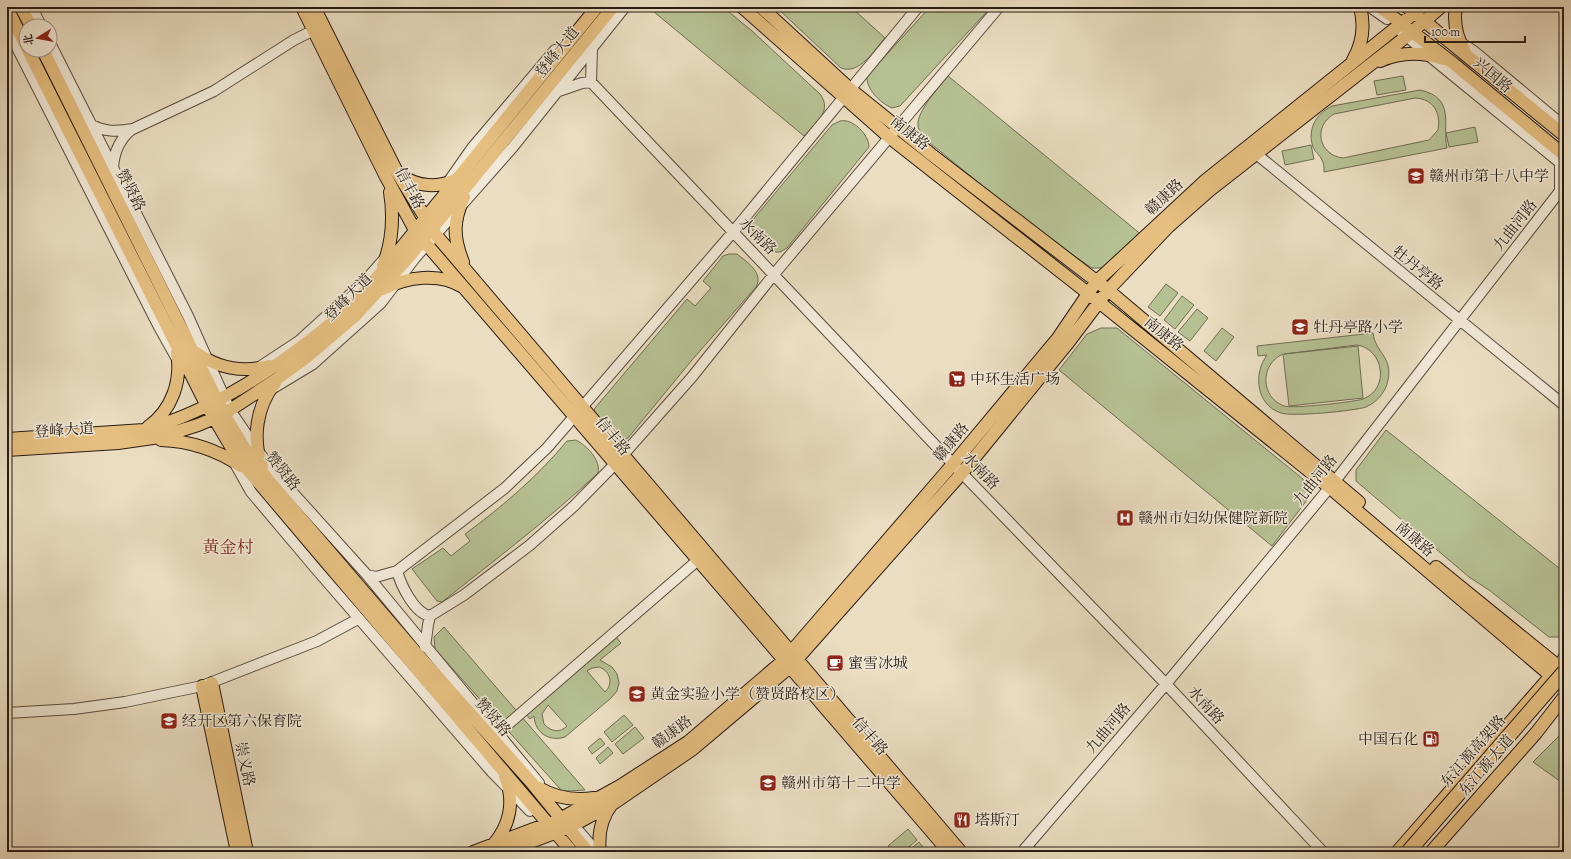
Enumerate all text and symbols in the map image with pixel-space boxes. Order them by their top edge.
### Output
north arrow [18,18,58,58]
scale bar [1425,18,1525,44]
street label: 登峰大道 [530,22,584,82]
text: 100 m [1431,24,1460,40]
text: 北 [20,33,37,47]
street label: 兴国路 [1469,53,1517,97]
street label: 南康路 [886,111,934,155]
street label: 信丰路 [391,163,429,213]
street label: 赞贤路 [112,165,150,215]
school or university icon: 赣州市第十八中学 [1406,166,1426,186]
place label: 赣州市第十八中学 [1429,166,1549,186]
street label: 赣康路 [1141,174,1187,220]
street label: 九曲河路 [1489,195,1541,255]
street label: 水南路 [735,213,781,259]
street label: 牡丹亭路 [1388,241,1448,295]
street label: 登峰大道 [320,269,376,325]
street label: 南康路 [1140,312,1188,356]
school or university icon: 牡丹亭路小学 [1290,317,1310,337]
place label: 牡丹亭路小学 [1313,317,1403,337]
supermarket icon: 中环生活广场 [947,369,967,389]
place label: 中环生活广场 [970,369,1060,389]
street label: 信丰路 [591,412,635,460]
street label: 登峰大道 [33,418,95,442]
street label: 赣康路 [929,418,973,466]
street label: 赞贤路 [261,447,305,495]
street label: 水南路 [958,448,1004,494]
street label: 九曲河路 [1288,450,1342,510]
hospital icon: 赣州市妇幼保健院新院 [1115,508,1135,528]
place label: 赣州市妇幼保健院新院 [1138,508,1288,528]
street label: 南康路 [1391,517,1439,561]
district label: 黄金村 [203,536,254,559]
cafe icon: 蜜雪冰城 [825,653,845,673]
place label: 蜜雪冰城 [848,653,908,673]
street label: 水南路 [1183,682,1229,728]
school or university icon: 黄金实验小学（赞贤路校区） [627,684,647,704]
place label: 黄金实验小学（赞贤路校区） [650,684,845,704]
street label: 赞贤路 [471,693,515,741]
street label: 九曲河路 [1081,699,1135,757]
street label: 东江源高架路 [1436,710,1510,792]
school or university icon: 经开区第六保育院 [159,711,179,731]
place label: 经开区第六保育院 [182,711,302,731]
street label: 赣康路 [648,711,696,753]
street label: 信丰路 [848,712,892,760]
place label: 中国石化 [1358,729,1418,749]
fuel station icon: 中国石化 [1421,729,1441,749]
street label: 东江源大道 [1454,730,1518,800]
street label: 崇义路 [231,740,259,788]
school or university icon: 赣州市第十二中学 [758,773,778,793]
place label: 赣州市第十二中学 [781,773,901,793]
restaurant icon: 塔斯汀 [952,810,972,830]
place label: 塔斯汀 [975,810,1020,830]

